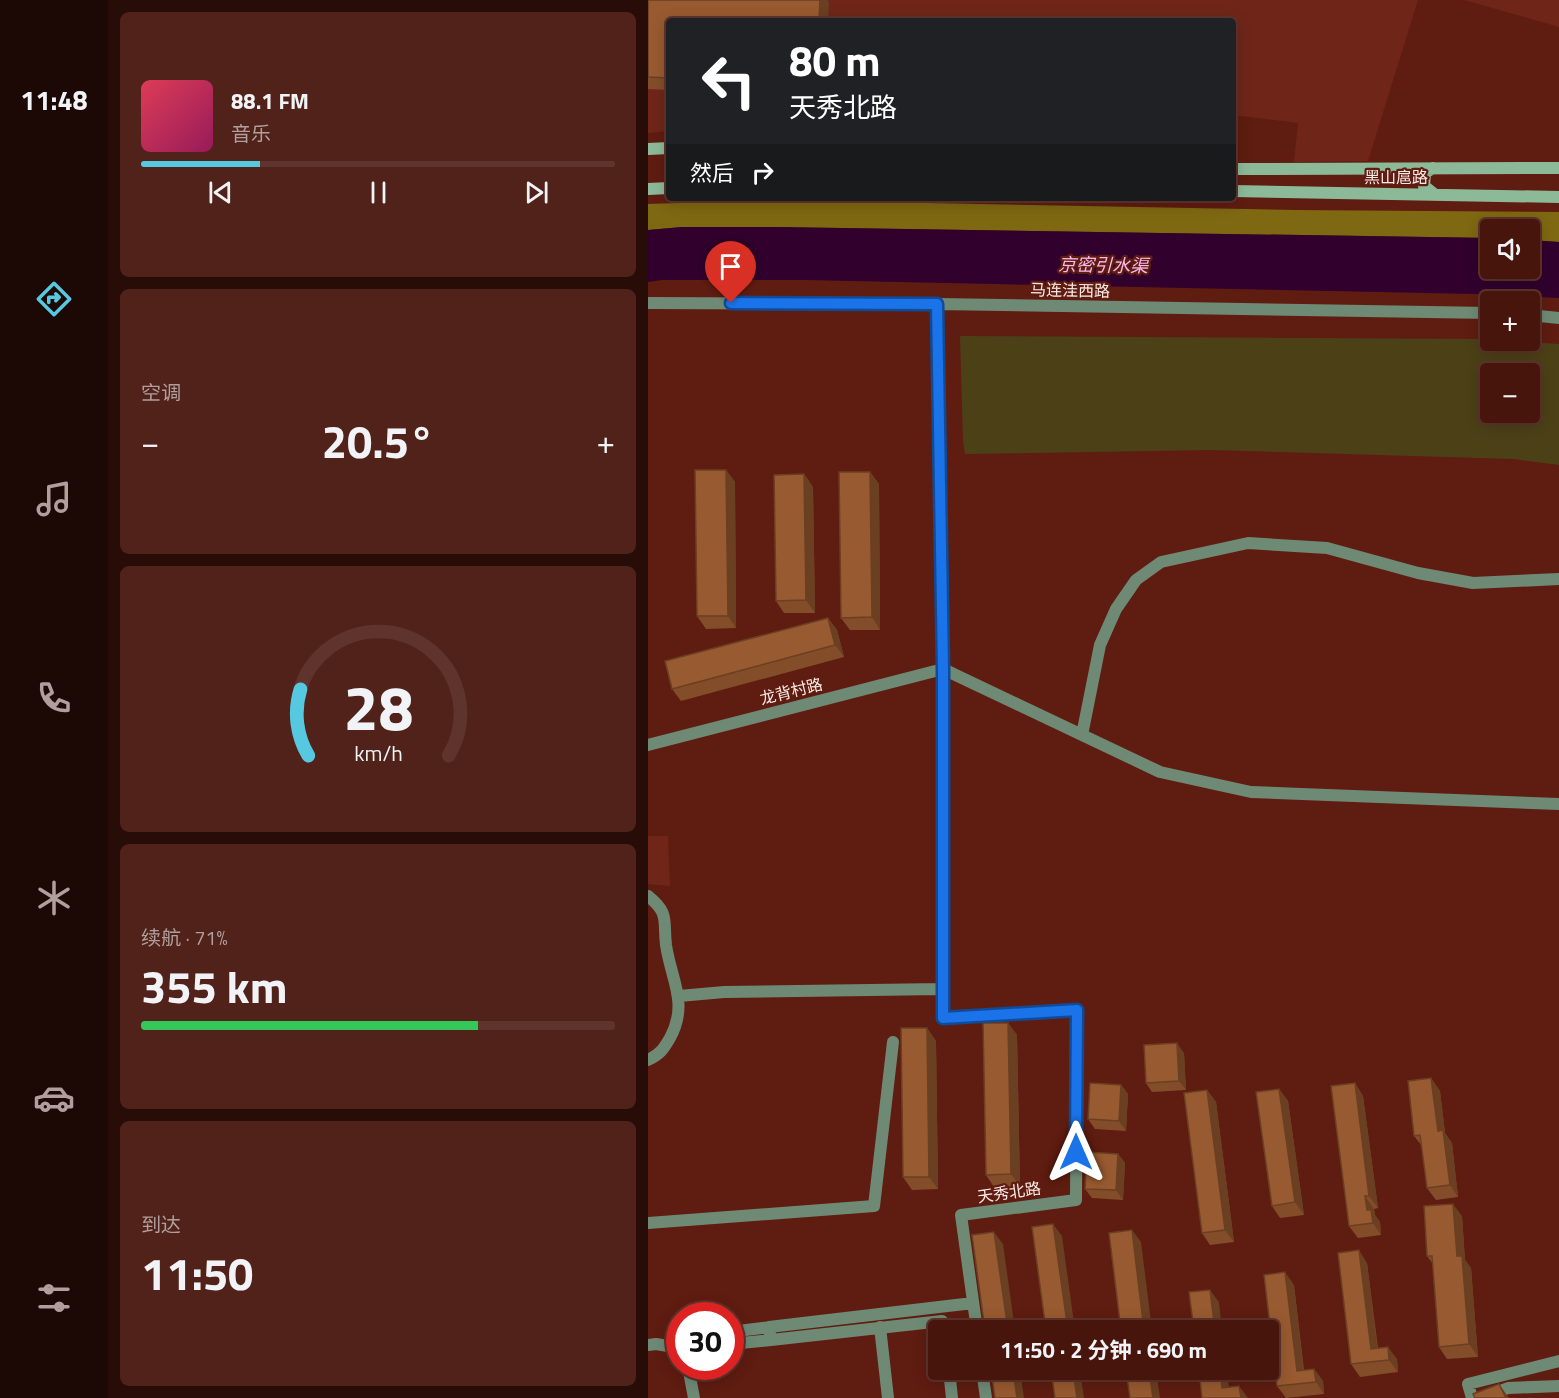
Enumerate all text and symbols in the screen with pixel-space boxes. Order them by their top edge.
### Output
text: 80 m [789,28,881,92]
icon: left [690,42,768,120]
text: 11:48 [20,79,88,120]
text: 88.1 FM [231,84,309,118]
text: 天秀北路 [789,86,897,127]
text: 音乐 [231,118,271,149]
text: 然后 [690,156,734,190]
icon: right [746,156,779,189]
street label: 黑山扈路 [1364,165,1428,189]
icon: previous [204,176,237,209]
icon: pause [362,176,395,209]
icon: next [520,176,553,209]
map controls [1480,219,1540,423]
button: sound [1480,219,1540,279]
pin [705,241,756,303]
icon: arrive [714,250,747,283]
water label: 京密引水渠 [1058,251,1151,279]
street label: 马连洼西路 [1030,277,1110,303]
icon: directions [33,278,75,320]
button: + [1480,291,1540,351]
button: − [1480,363,1540,423]
text: 空调 [141,377,181,408]
text: 20.5° [322,407,434,475]
text: − [141,417,159,467]
text: + [597,417,615,467]
icon: music [33,478,75,520]
text: 28 [343,659,413,754]
street label: 龙背村路 [757,672,825,710]
icon: phone [33,677,75,719]
text: km/h [354,737,402,769]
icon: climate [33,877,75,919]
text: 续航 · 71% [141,922,228,953]
text: 355 km [141,952,287,1020]
icon: car [33,1077,75,1119]
position arrow [1044,1120,1108,1184]
street label: 天秀北路 [976,1176,1042,1208]
text: 到达 [141,1209,181,1240]
text: 11:50 [141,1239,253,1307]
icon: filters [33,1277,75,1319]
speed limit sign: 30 [666,1302,744,1380]
text: 11:50 · 2 分钟 · 690 m [1000,1333,1207,1367]

